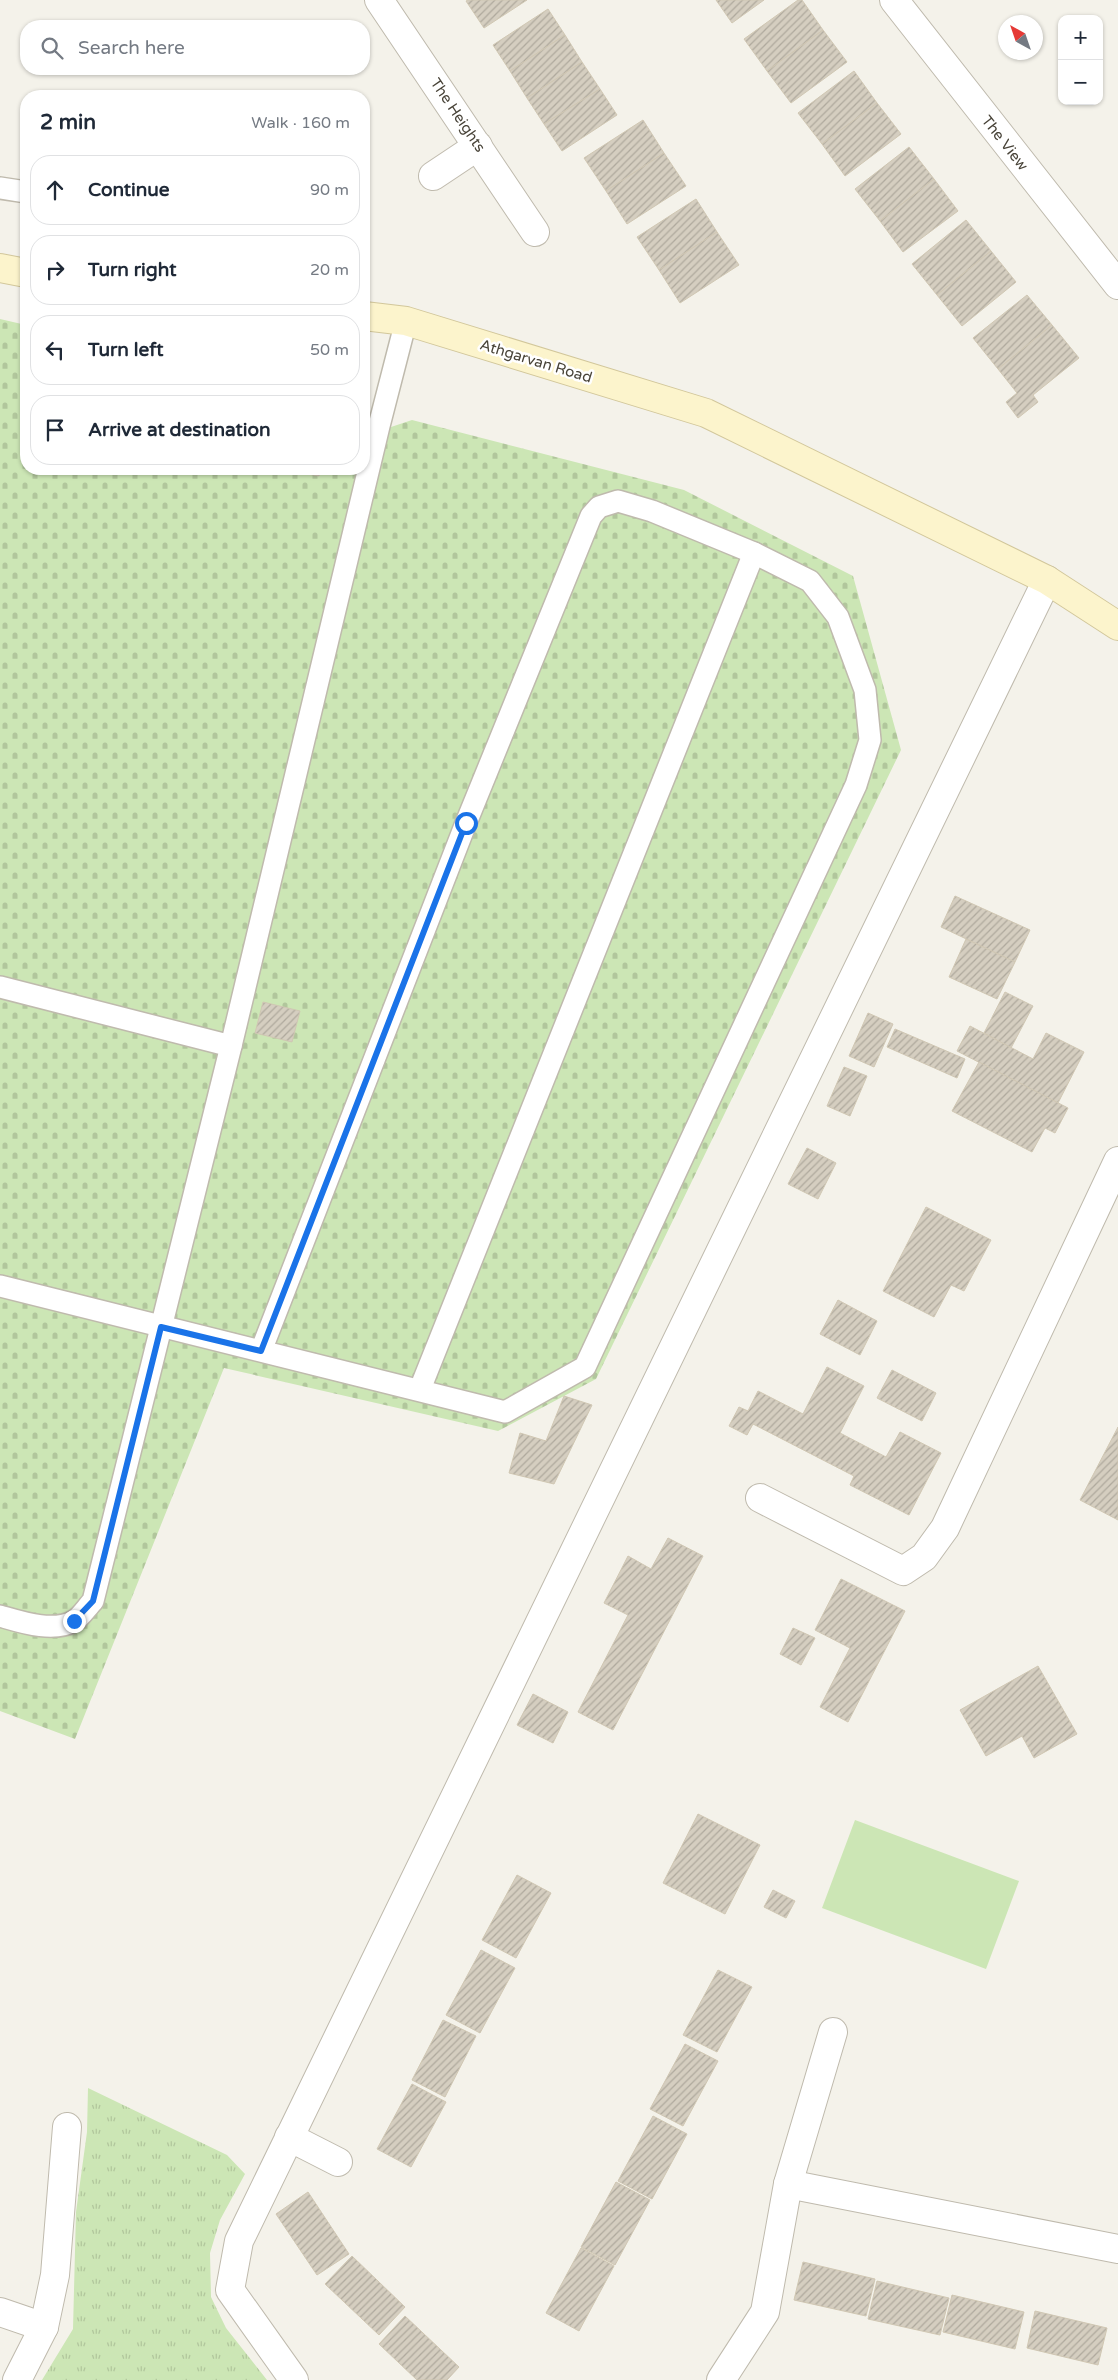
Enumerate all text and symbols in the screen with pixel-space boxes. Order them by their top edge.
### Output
north arrow [998,15,1043,60]
map controls [1058,15,1103,105]
button: + [1058,15,1103,60]
search box [20,20,370,75]
icon: search [38,34,66,62]
text: Search here [78,37,185,59]
button: − [1058,60,1103,105]
street label: The Heights [427,75,489,155]
text: 2 min [40,110,96,135]
street label: The View [978,112,1032,174]
text: Walk · 160 m [251,113,350,133]
icon: ahead [41,176,69,204]
text: Continue [88,179,170,201]
text: 90 m [310,180,349,200]
icon: right [41,256,69,284]
text: Turn right [88,259,176,281]
text: 20 m [310,260,349,280]
street label: Athgarvan Road [478,335,594,387]
icon: left [41,336,69,364]
text: Turn left [88,339,164,361]
text: 50 m [310,340,349,360]
icon: arrive [41,416,69,444]
text: Arrive at destination [88,419,271,441]
route start [455,812,478,835]
route end [63,1610,86,1633]

